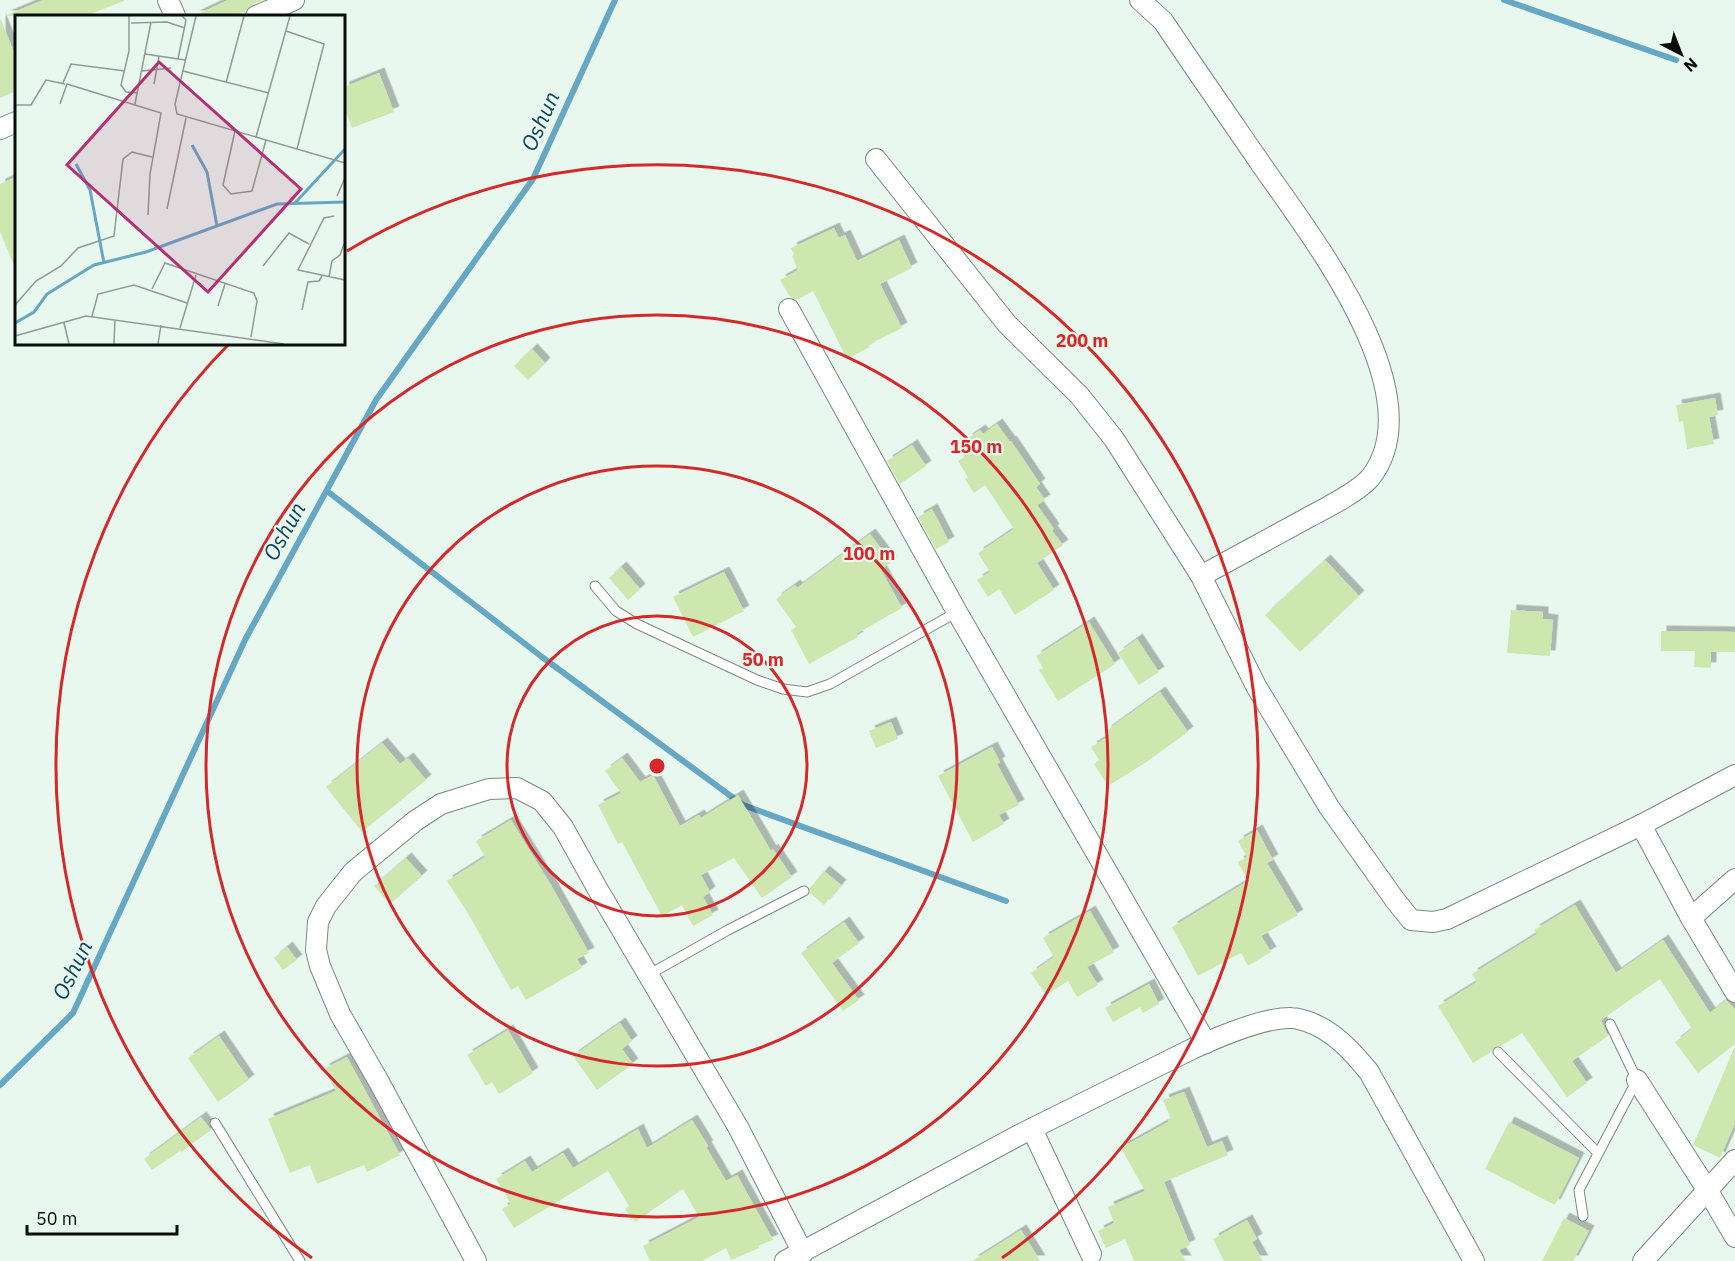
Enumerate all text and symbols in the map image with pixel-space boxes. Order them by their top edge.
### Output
inset map [15,15,345,345]
north arrow [1651,24,1711,84]
text: N [1680,54,1702,76]
water label: Oshun [514,86,566,155]
text: 200 m [1056,329,1108,352]
text: 150 m [950,435,1002,458]
water label: Oshun [256,496,311,565]
text: 100 m [843,542,895,565]
text: 50 m [742,648,784,671]
centre of rings [647,756,667,776]
water label: Oshun [45,935,98,1004]
scale bar [27,1198,177,1236]
text: 50 m [36,1207,78,1230]

